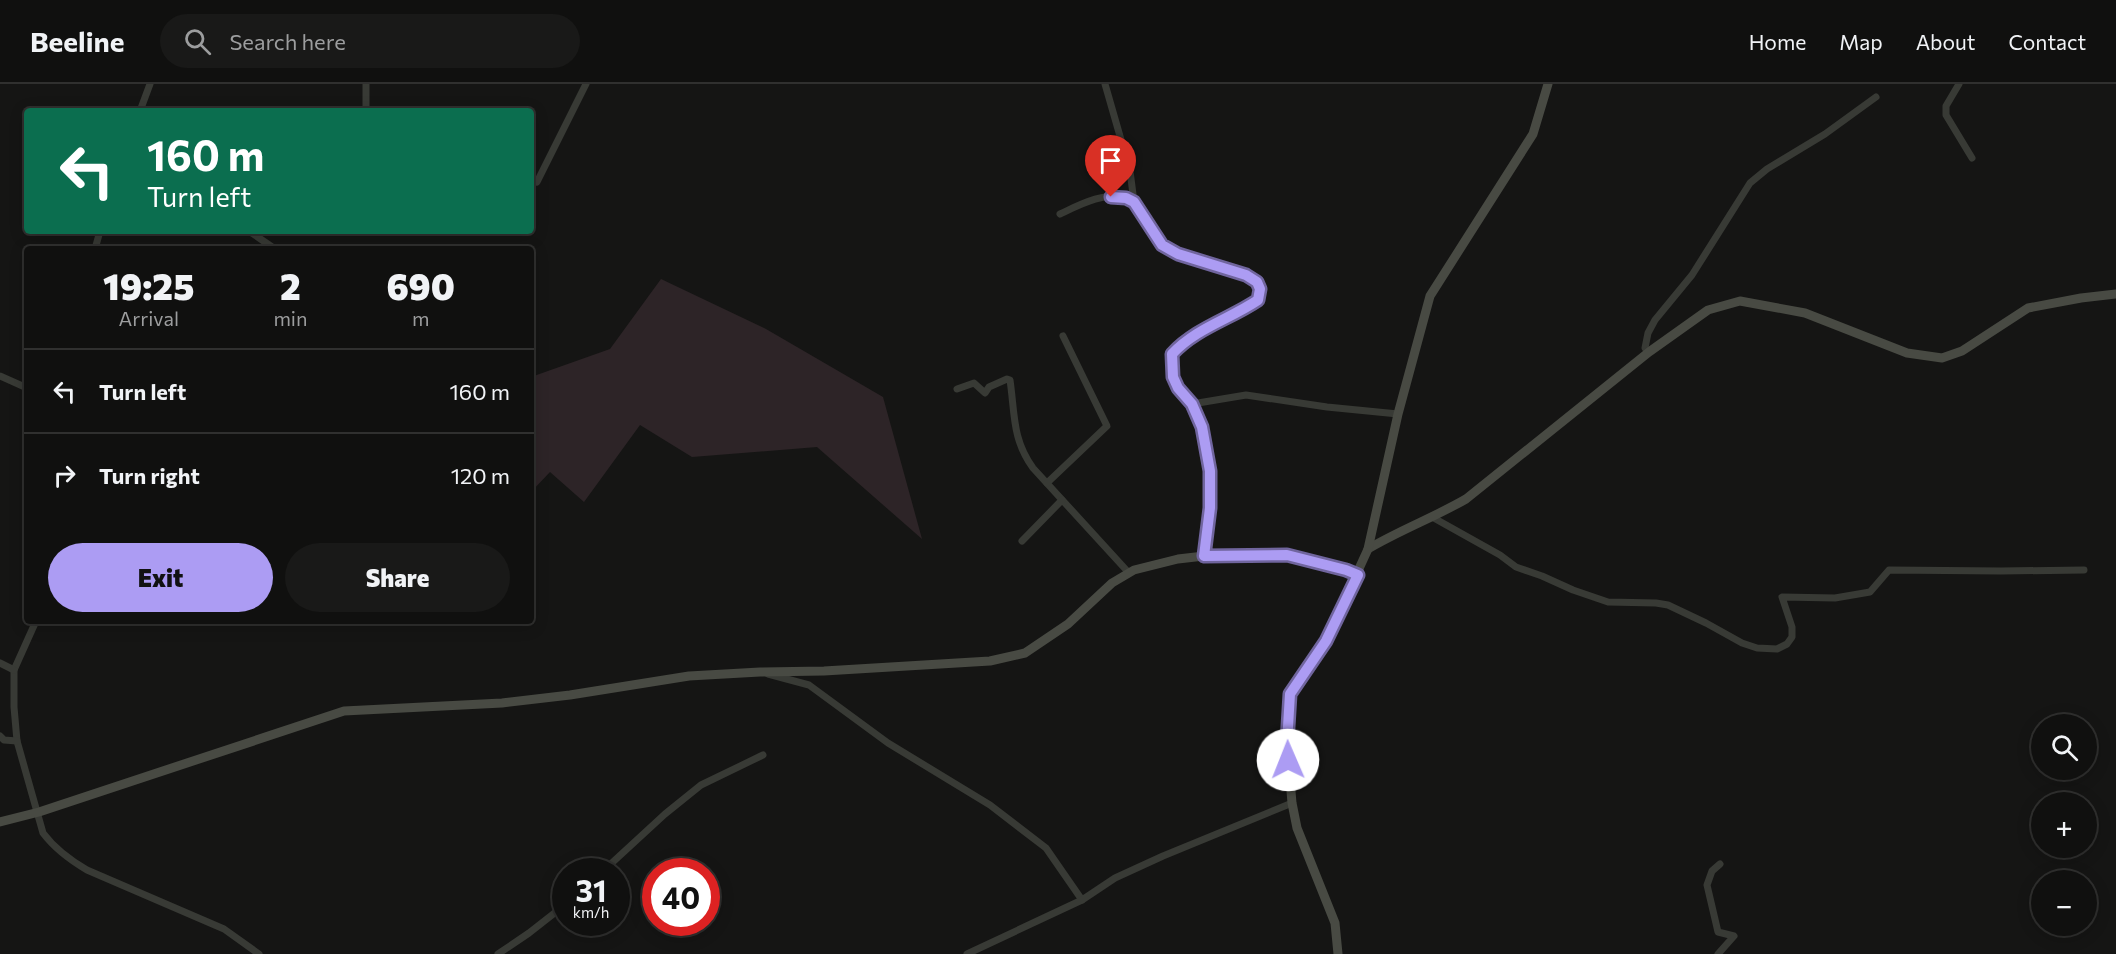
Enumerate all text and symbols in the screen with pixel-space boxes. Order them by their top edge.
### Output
search box [160,14,580,68]
text: Beeline [30,24,124,58]
icon: search [181,25,214,58]
text: Search here [229,28,346,55]
text: Home [1749,29,1806,54]
text: Map [1839,29,1883,54]
text: About [1916,29,1975,54]
text: Contact [2008,29,2086,54]
text: 160 m [147,128,265,180]
icon: left [48,132,126,210]
pin [1085,135,1136,197]
icon: arrive [1094,144,1127,177]
text: Turn left [147,180,251,213]
text: 19:25 [103,263,194,307]
text: 2 [280,263,301,307]
text: 690 [387,263,455,307]
text: Arrival [118,306,179,330]
text: min [273,306,307,330]
text: m [412,306,429,330]
icon: left [48,375,81,408]
text: Turn left [99,378,186,405]
text: 160 m [449,378,510,405]
icon: right [48,459,81,492]
text: Turn right [99,462,200,489]
text: 120 m [451,462,510,489]
button: Exit [48,543,273,612]
button: Share [285,543,510,612]
map controls [2031,714,2097,936]
button: search [2031,714,2097,780]
position arrow [1256,728,1320,792]
button: + [2031,792,2097,858]
speed limit sign: 40 [642,858,720,936]
button: − [2031,870,2097,936]
text: 31 [575,871,607,908]
text: km/h [573,903,609,921]

